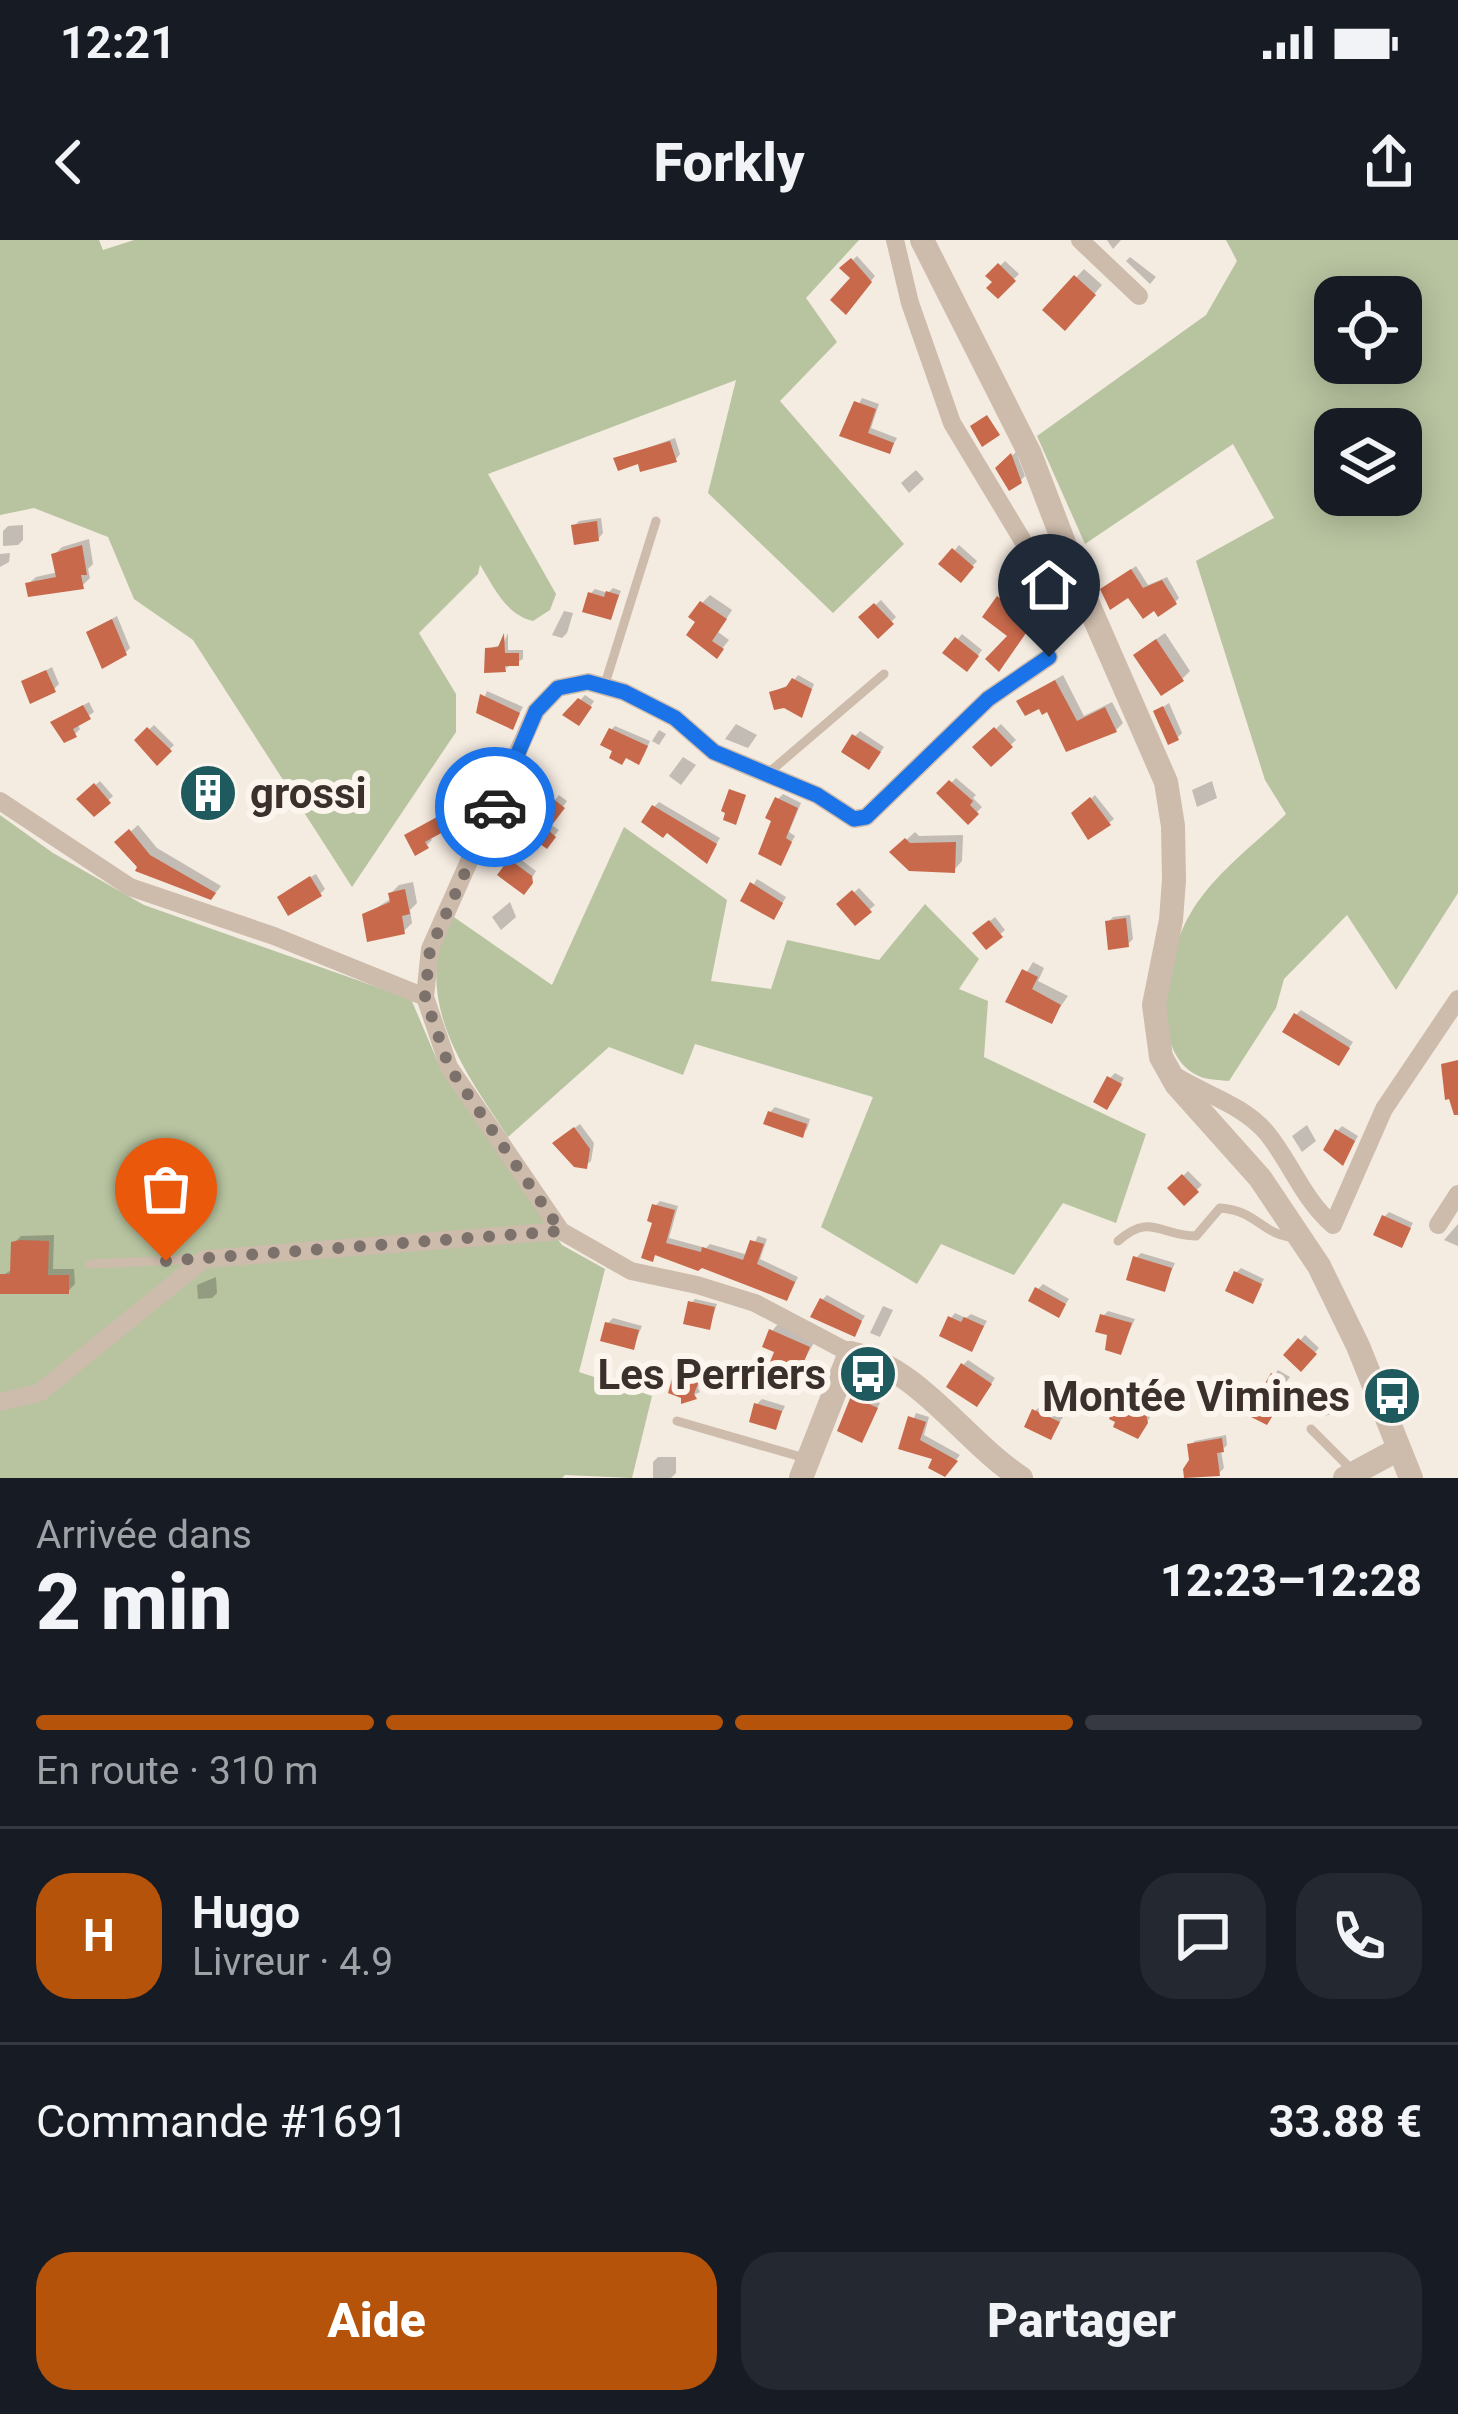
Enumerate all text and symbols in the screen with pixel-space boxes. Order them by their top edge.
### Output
text: 12:21 [60,16,176,69]
icon: back [36,129,102,195]
icon: share [1356,129,1422,195]
text: Forkly [654,131,804,194]
map controls [1314,276,1422,516]
button: locate [1314,276,1422,384]
button: layers [1314,408,1422,516]
pin [998,534,1100,657]
icon: home [1016,552,1082,618]
courier [435,747,555,867]
building icon: grossi [177,762,239,824]
place label: grossi [250,769,367,818]
icon: car [462,774,528,840]
pin [115,1138,217,1261]
icon: bag [133,1156,199,1222]
bus stop icon: Les Perriers [837,1343,899,1405]
place label: Les Perriers [598,1350,826,1399]
bus stop icon: Montée Vimines [1361,1365,1423,1427]
place label: Montée Vimines [1042,1372,1350,1421]
text: Arrivée dans [36,1512,252,1558]
text: 12:23–12:28 [1160,1554,1422,1607]
text: 2 min [36,1557,233,1648]
text: En route · 310 m [36,1748,319,1794]
button: chat [1140,1873,1266,1999]
button: phone [1296,1873,1422,1999]
text: Hugo [192,1886,300,1939]
text: H [83,1909,115,1962]
text: Livreur · 4.9 [192,1939,393,1985]
text: Commande #1691 [36,2095,408,2148]
text: 33.88 € [1269,2095,1422,2148]
button: Aide [36,2252,717,2390]
button: Partager [741,2252,1422,2390]

